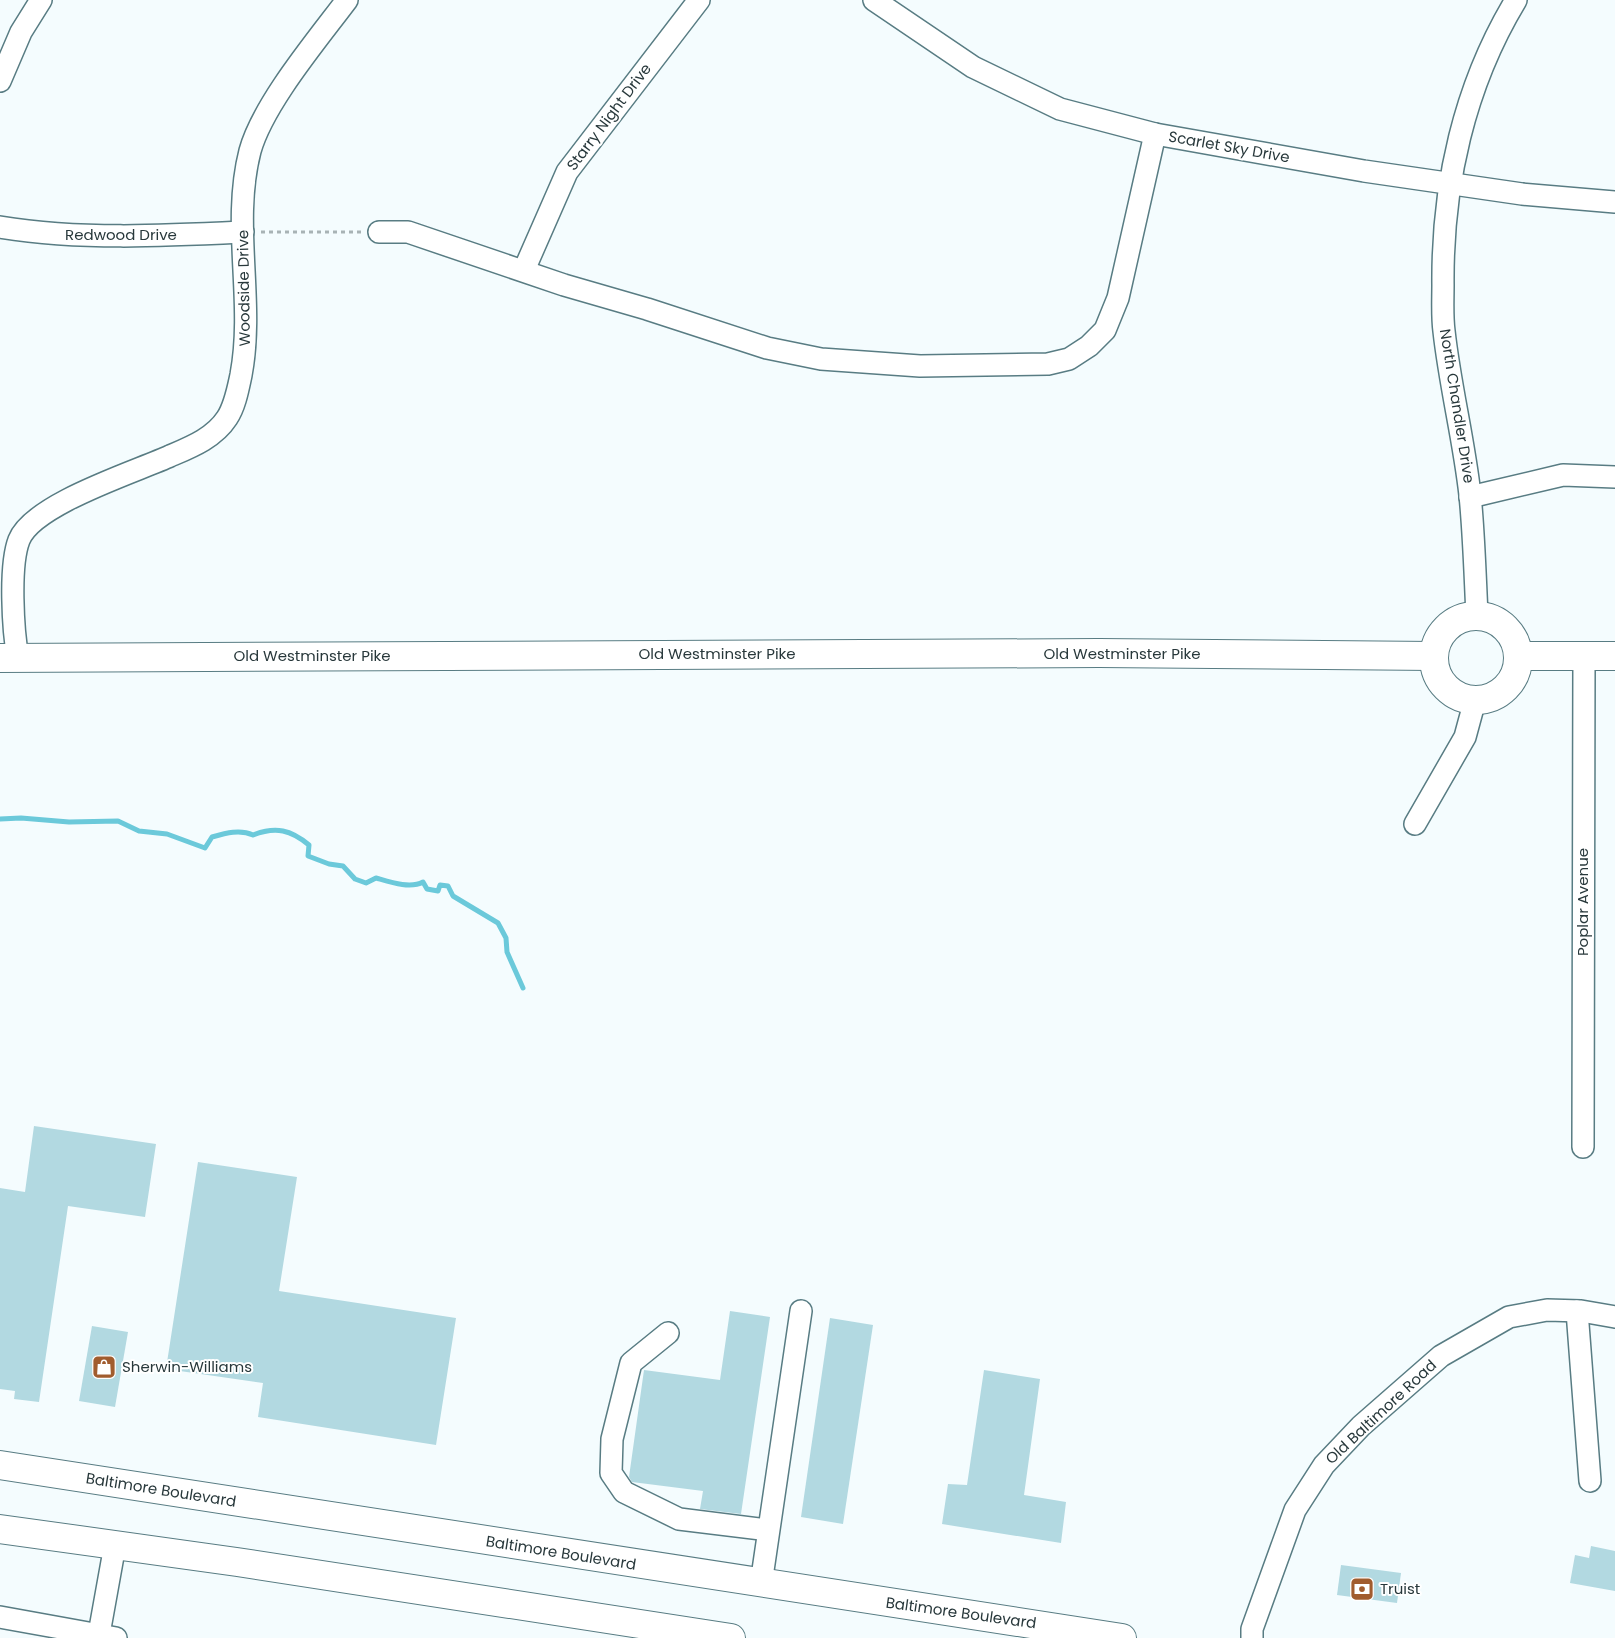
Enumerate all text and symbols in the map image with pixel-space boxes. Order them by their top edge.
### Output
street label: Starry Night Drive [561,59,656,175]
street label: Scarlet Sky Drive [1167,126,1291,168]
street label: Redwood Drive [65,224,177,245]
street label: Woodside Drive [232,230,255,346]
street label: North Chandler Drive [1435,327,1480,485]
street label: Old Westminster Pike [638,643,796,664]
street label: Old Westminster Pike [1043,643,1201,664]
street label: Old Westminster Pike [233,645,391,666]
street label: Poplar Avenue [1572,848,1593,956]
shop icon: Sherwin-Williams [91,1354,117,1380]
street label: Old Baltimore Road [1321,1355,1441,1469]
place label: Sherwin-Williams [122,1356,252,1377]
street label: Baltimore Boulevard [84,1467,238,1512]
street label: Baltimore Boulevard [484,1530,638,1575]
bank icon: Truist [1349,1576,1375,1602]
place label: Truist [1380,1578,1420,1599]
street label: Baltimore Boulevard [884,1592,1038,1633]

